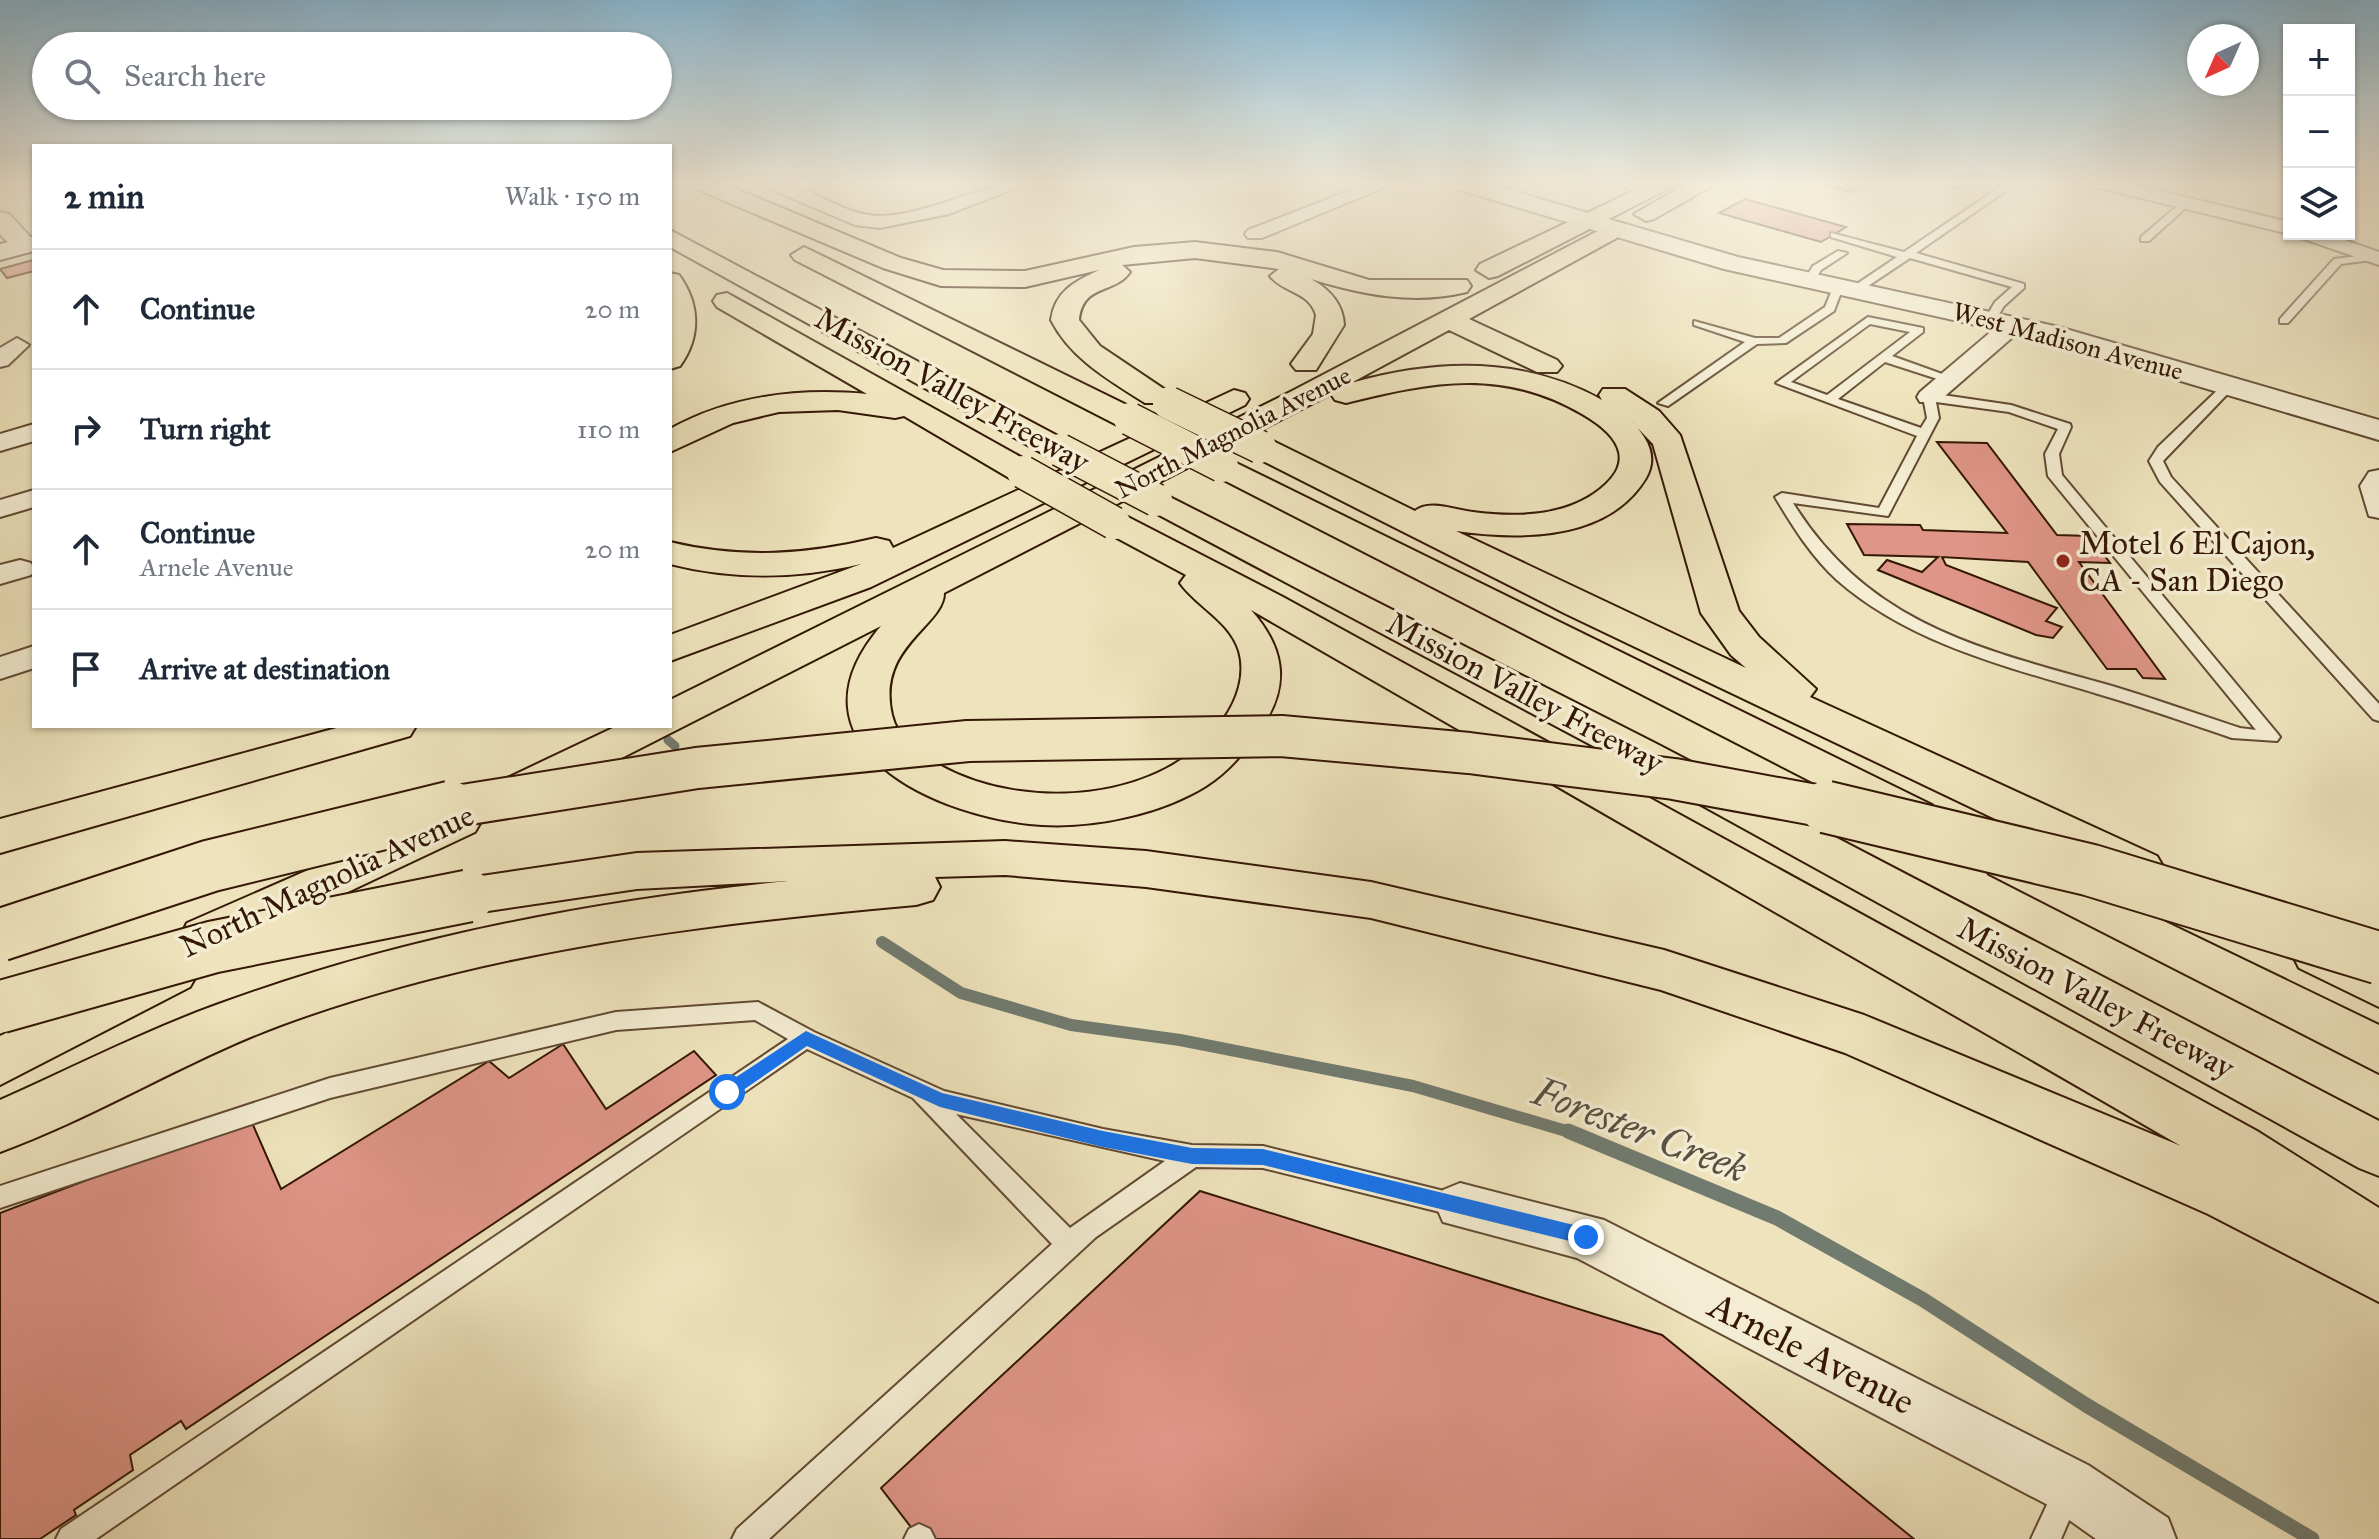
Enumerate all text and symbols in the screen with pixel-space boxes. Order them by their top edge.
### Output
north arrow [2187,24,2259,96]
map controls [2283,24,2355,240]
button: + [2283,24,2355,96]
search box [32,32,672,120]
icon: search [60,54,104,98]
text: Search here [124,58,266,94]
button: − [2283,96,2355,168]
button: layers [2283,168,2355,240]
text: 2 min [64,176,144,217]
text: Walk · 150 m [505,180,640,212]
icon: ahead [64,287,108,331]
text: Continue [140,291,255,327]
text: 20 m [585,293,640,325]
street label: West Madison Avenue [1949,295,2187,387]
street label: Mission Valley Freeway [808,298,1097,482]
street label: North Magnolia Avenue [1110,359,1356,505]
icon: right [64,407,108,451]
text: Turn right [140,411,271,447]
text: 110 m [577,413,640,445]
text: Continue [140,515,255,551]
place label: Motel 6 El Cajon, CA - San Diego [2079,524,2315,600]
icon: ahead [64,527,108,571]
text: 20 m [585,533,640,565]
text: Arnele Avenue [140,551,294,583]
marker: Motel 6 El Cajon, CA - San Diego [2054,552,2072,570]
street label: Mission Valley Freeway [1380,604,1671,783]
icon: arrive [64,647,108,691]
text: Arrive at destination [140,651,390,687]
street label: North Magnolia Avenue [174,796,480,966]
street label: Mission Valley Freeway [1951,909,2242,1088]
water label: Forester Creek [1525,1066,1754,1193]
route start [709,1074,745,1110]
route end [1568,1219,1604,1255]
street label: Arnele Avenue [1700,1281,1922,1424]

